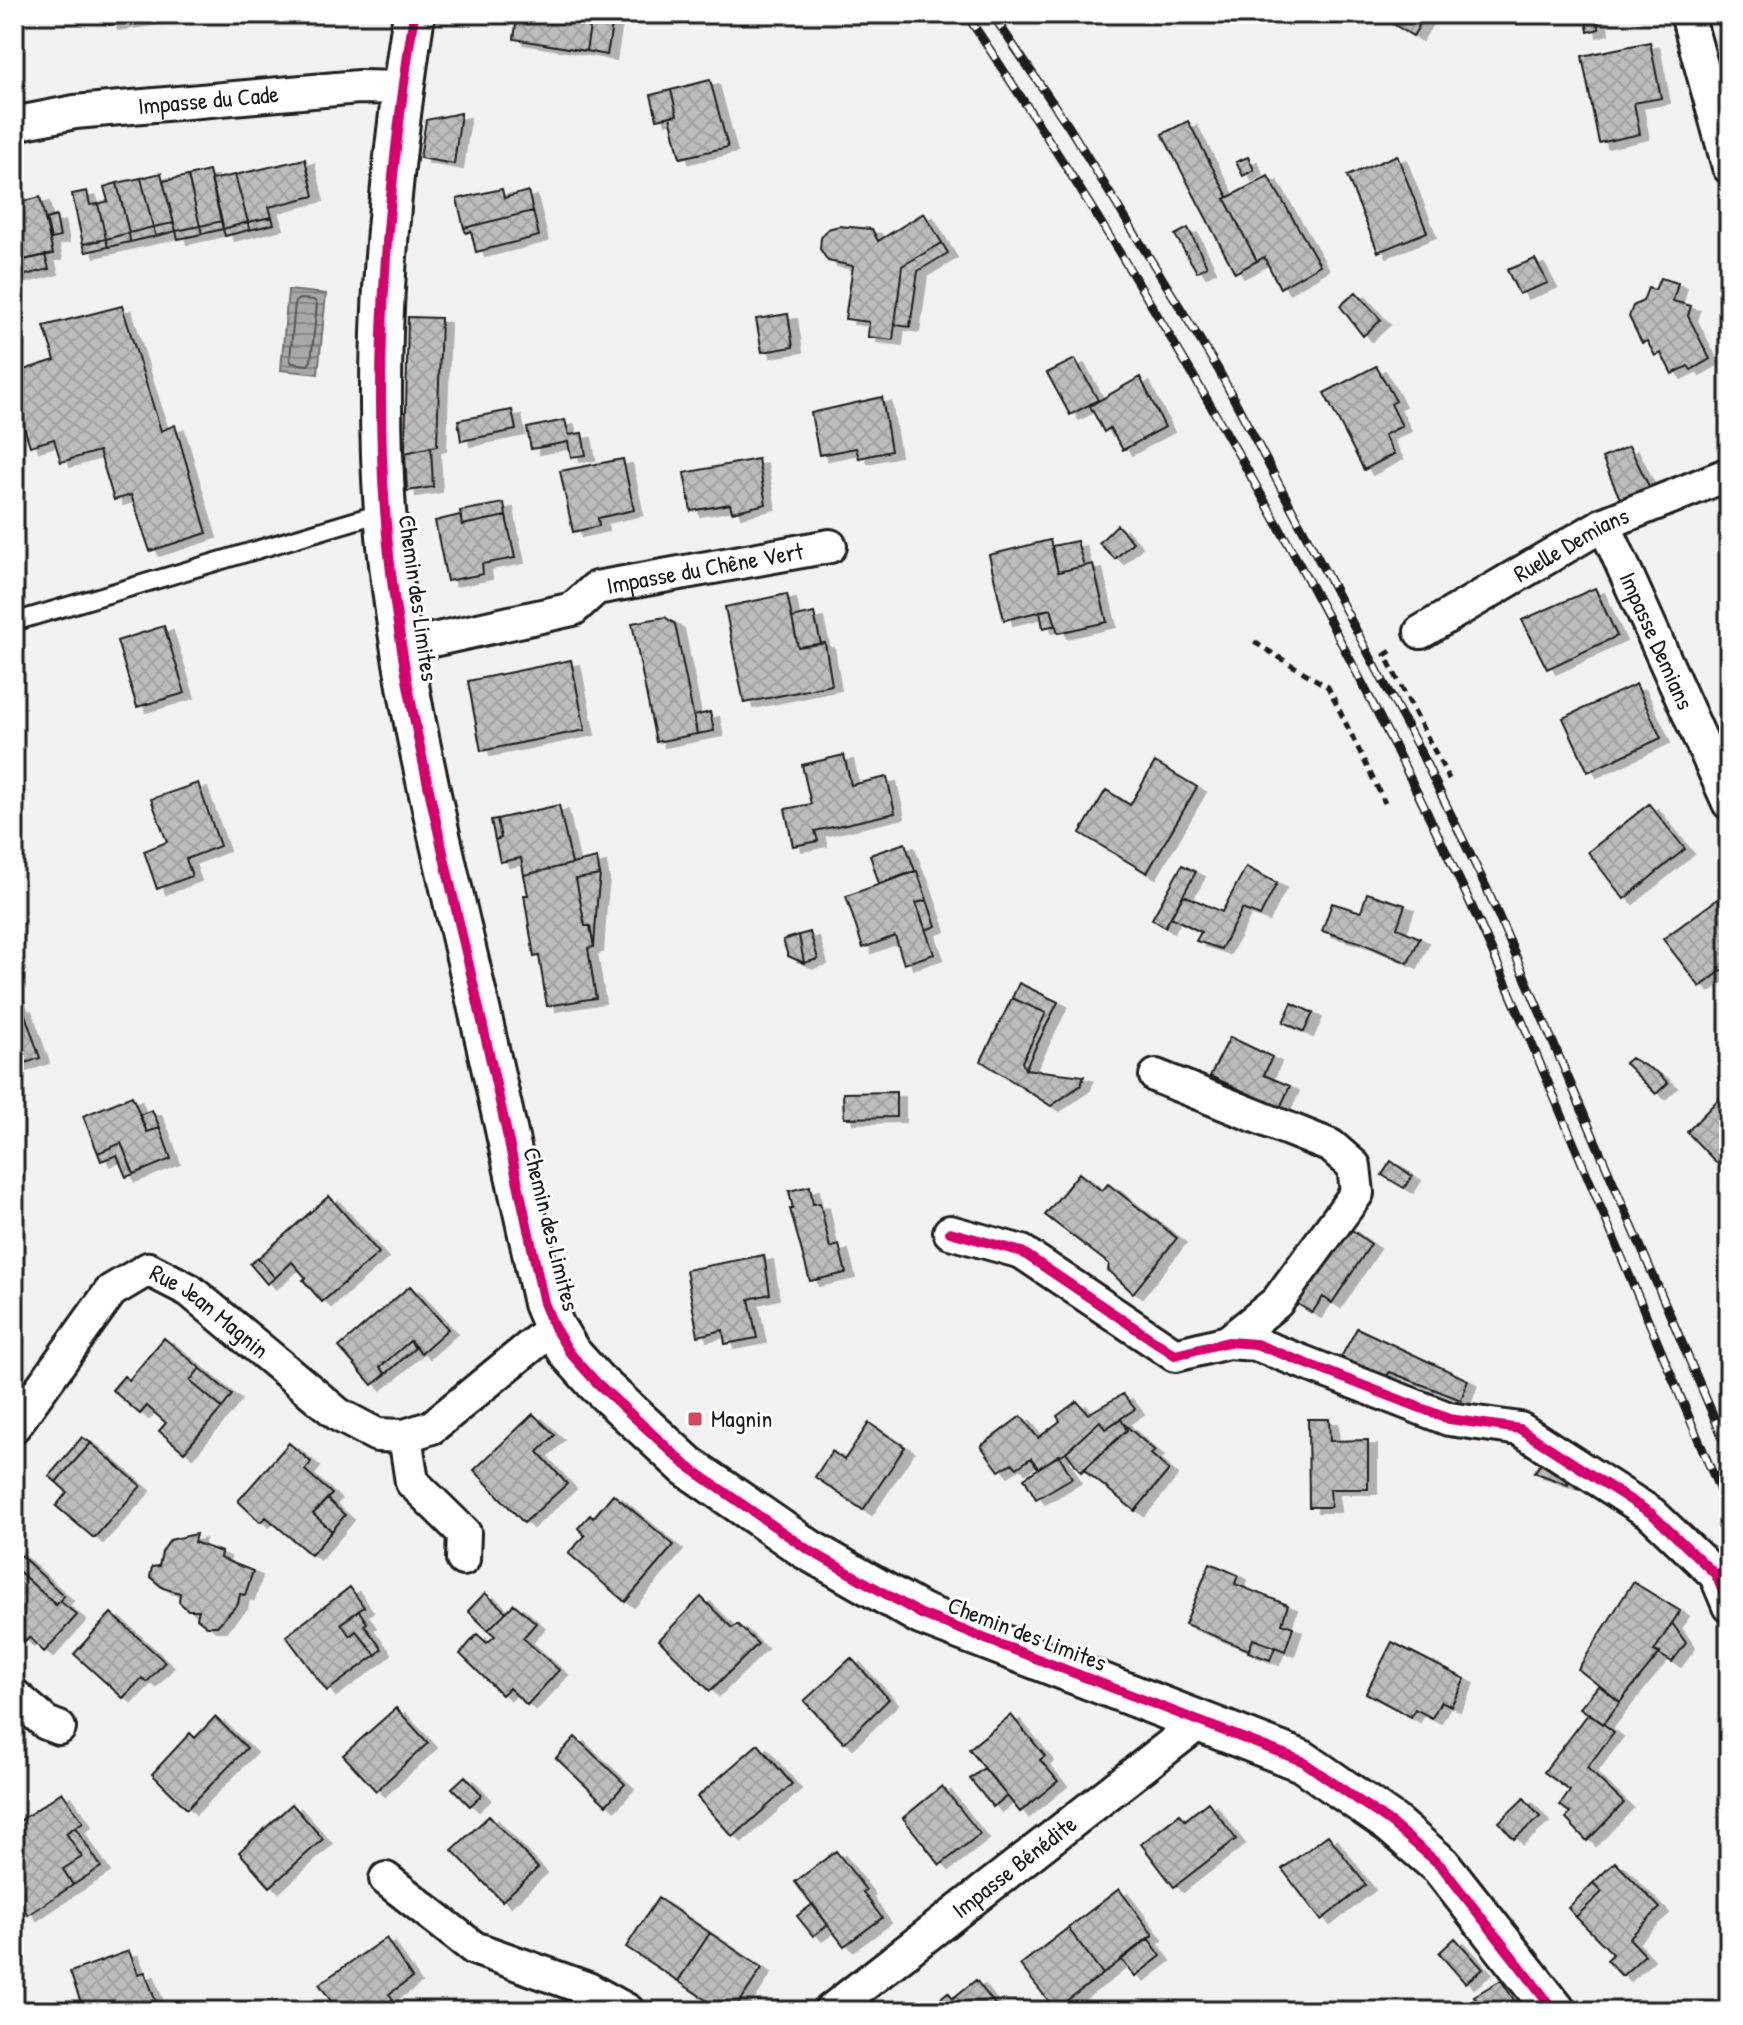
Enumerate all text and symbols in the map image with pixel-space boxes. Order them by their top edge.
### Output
street label: Impasse du Cade [136,77,280,121]
street label: Ruelle Demians [1507,499,1633,589]
street label: Chemin des Limites [391,513,446,683]
street label: Impasse du Chêne Vert [604,534,806,601]
street label: Impasse Demians [1612,567,1702,714]
street label: Chemin des Limites [516,1144,588,1314]
street label: Rue Jean Magnin [145,1256,276,1365]
place label: Magnin [711,1402,772,1434]
marker: Magnin [686,1410,704,1428]
street label: Chemin des Limites [943,1588,1111,1678]
street label: Impasse Bénédite [945,1807,1083,1925]

